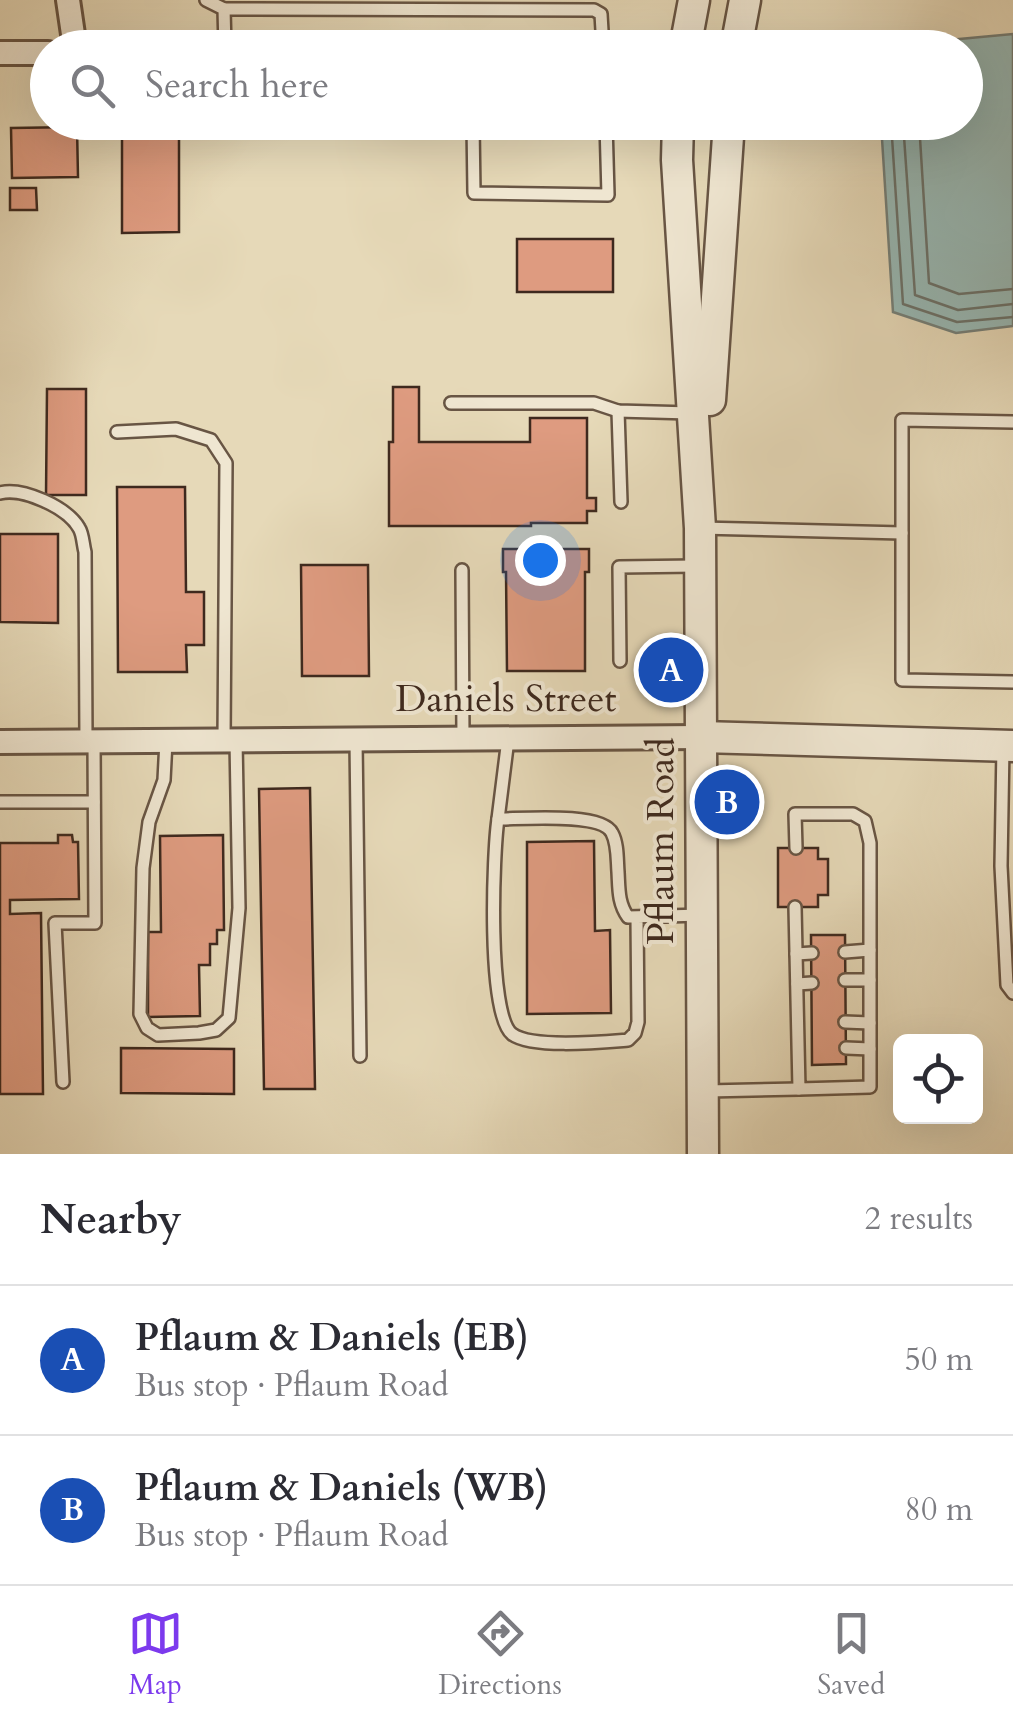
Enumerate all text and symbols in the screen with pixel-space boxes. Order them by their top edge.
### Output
search box [30,30,983,140]
icon: search [65,58,120,113]
text: Search here [145,59,329,111]
your location [515,535,566,586]
pin: A [638,632,704,708]
street label: Daniels Street [396,673,616,725]
street label: Pflaum Road [635,737,687,945]
pin: B [694,764,760,840]
map controls [893,1034,983,1124]
button: locate [893,1034,983,1124]
text: Nearby [40,1191,182,1248]
text: 2 results [865,1197,973,1241]
text: Pflaum & Daniels (EB) [135,1312,529,1364]
text: A [60,1338,85,1382]
text: 50 m [905,1338,973,1382]
text: Bus stop · Pflaum Road [135,1364,449,1408]
text: Pflaum & Daniels (WB) [135,1462,548,1514]
text: B [61,1488,84,1532]
text: 80 m [905,1488,973,1532]
text: Bus stop · Pflaum Road [135,1514,449,1558]
tab: Map [128,1606,183,1704]
tab: Directions [438,1606,562,1704]
tab: Saved [817,1606,885,1704]

